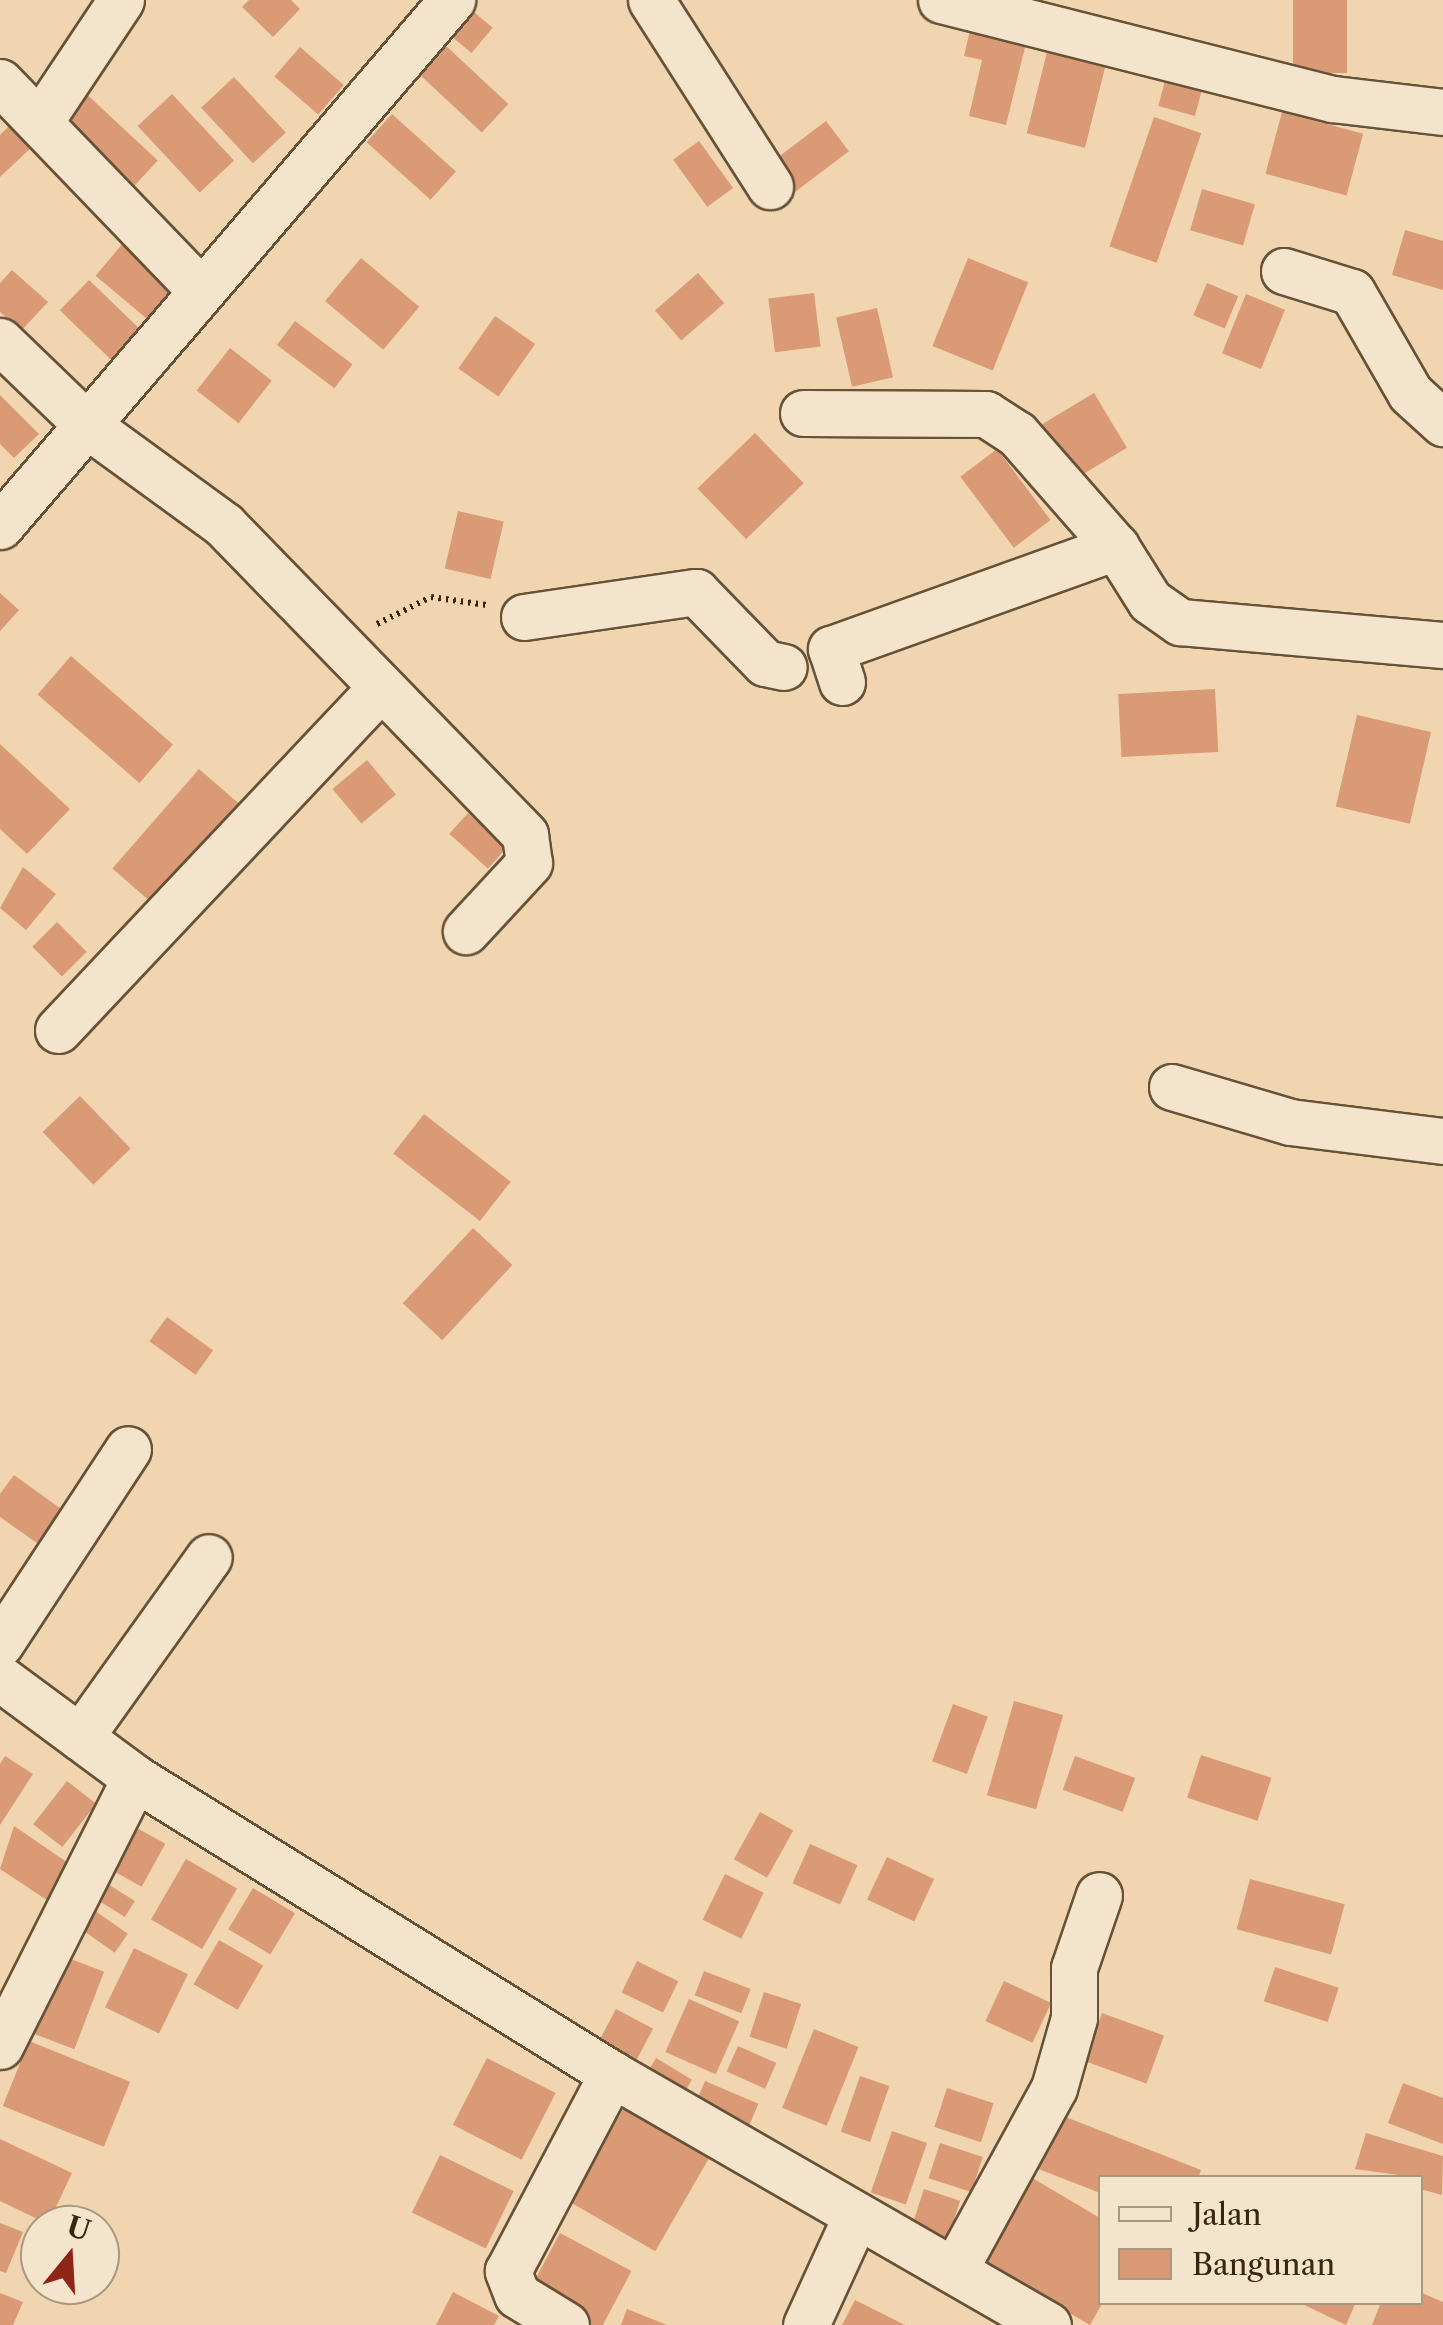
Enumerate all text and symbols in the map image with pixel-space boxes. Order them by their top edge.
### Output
legend [1098,2175,1423,2305]
text: Jalan [1192,2196,1262,2233]
north arrow [20,2205,120,2305]
text: U [63,2209,95,2248]
text: Bangunan [1192,2246,1335,2283]

